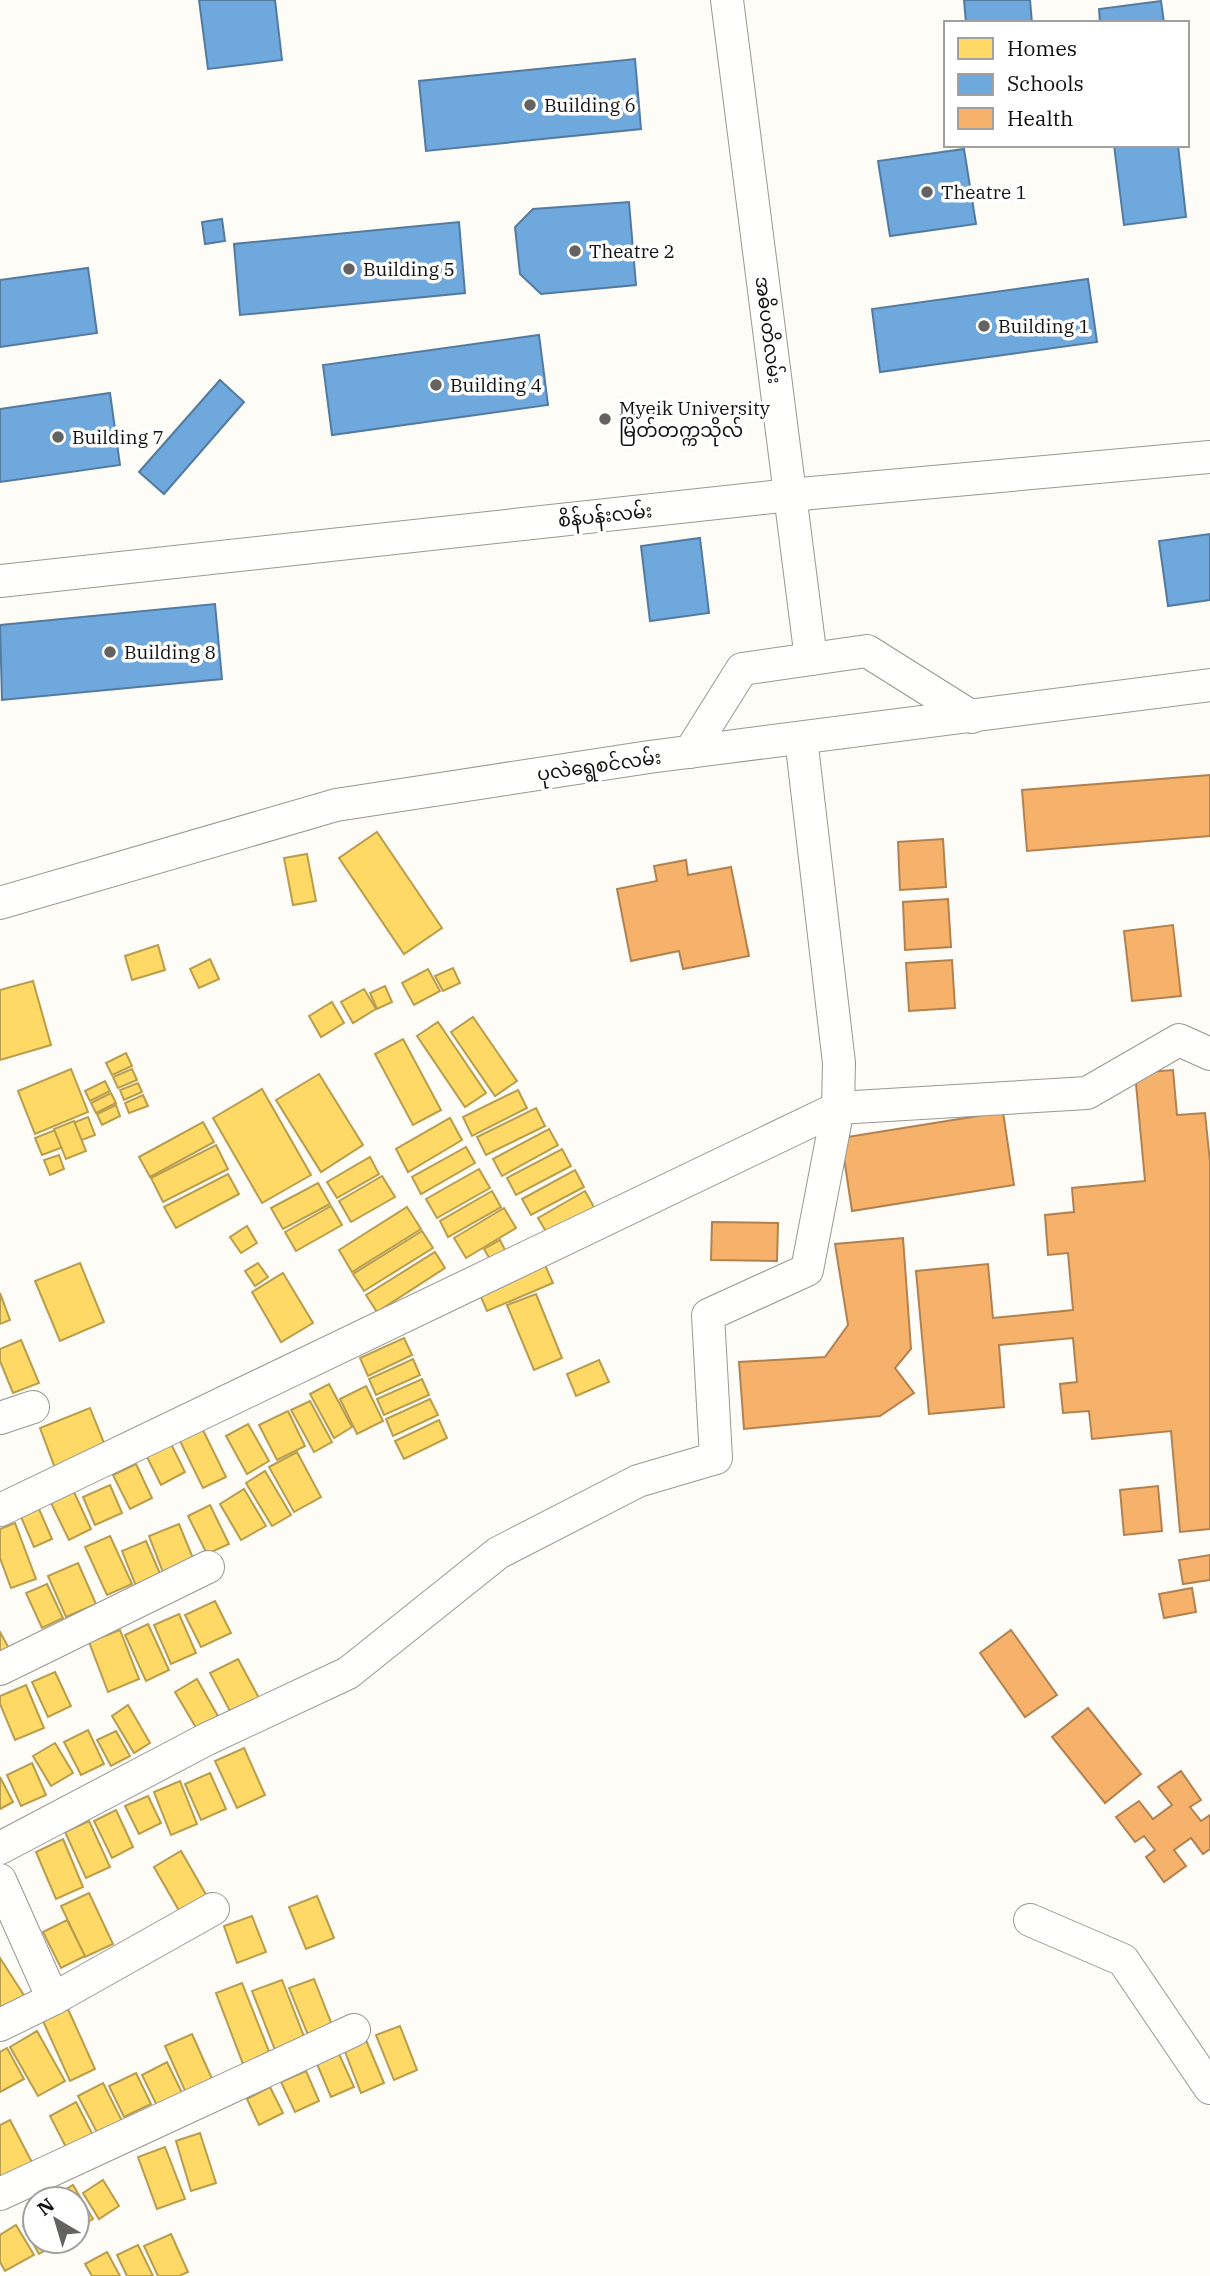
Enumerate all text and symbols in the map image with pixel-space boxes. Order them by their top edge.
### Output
legend [944,21,1189,147]
text: Homes [1007,34,1077,62]
text: Schools [1007,69,1084,97]
place label: Building 6 [544,93,636,117]
marker: Building 6 [522,97,538,113]
text: Health [1007,104,1073,132]
place label: Theatre 1 [941,180,1027,204]
marker: Theatre 1 [919,184,935,200]
place label: Theatre 2 [589,239,675,263]
marker: Theatre 2 [567,243,583,259]
place label: Building 5 [363,257,455,281]
marker: Building 5 [341,261,357,277]
street label: အဓိပတိလမ်း [751,275,789,385]
place label: Building 1 [998,314,1090,338]
marker: Building 1 [976,318,992,334]
place label: Building 4 [450,373,542,397]
marker: Building 4 [428,377,444,393]
place label: Myeik University မြိတ်တက္ကသိုလ် [619,396,771,447]
marker: Myeik University မြိတ်တက္ကသိုလ် [597,411,613,427]
place label: Building 7 [72,425,164,449]
marker: Building 7 [50,429,66,445]
street label: စိန်ပန်းလမ်း [556,496,654,536]
place label: Building 8 [124,640,216,664]
marker: Building 8 [102,644,118,660]
street label: ပုလဲရွေစင်လမ်း [535,742,663,791]
north arrow [21,2185,91,2255]
text: N [32,2193,59,2221]

